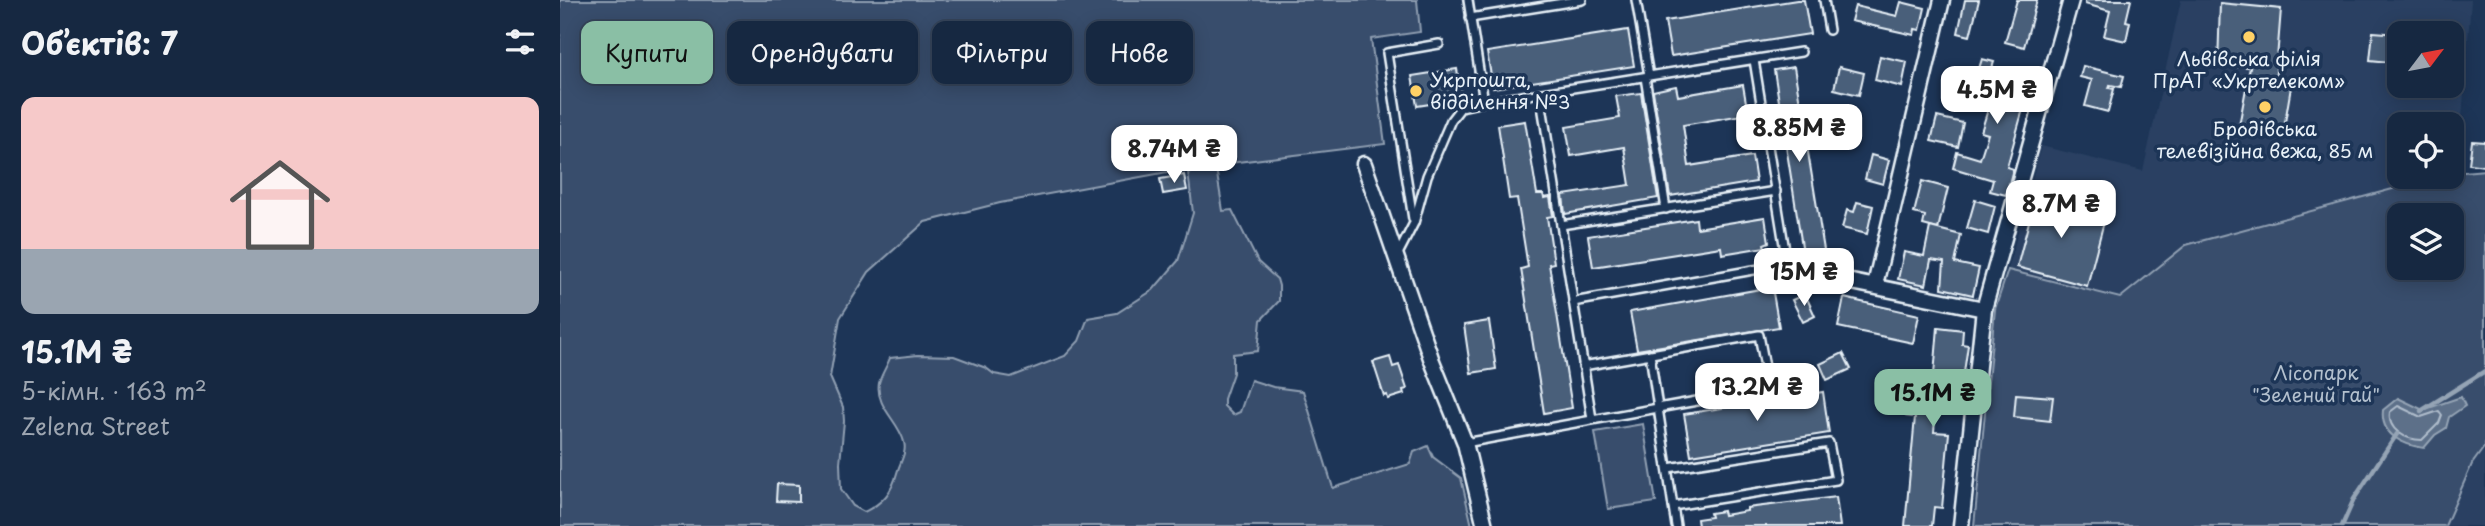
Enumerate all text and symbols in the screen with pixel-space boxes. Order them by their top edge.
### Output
text: Об’єктів: 7 [21,20,178,65]
chip: Купити [581,21,713,84]
chip: Орендувати [727,21,918,84]
chip: Фільтри [932,21,1072,84]
chip: Нове [1086,21,1193,84]
north arrow [2387,21,2464,98]
map controls [2387,21,2464,280]
icon: filters [501,23,539,61]
marker: Львівська філія ПрАТ «Укртелеком» [2241,29,2257,45]
place label: Львівська філія ПрАТ «Укртелеком» [2153,44,2345,94]
place label: Укрпошта, відділення №3 [1430,65,1570,115]
pin: 4.5M ₴ [1940,66,2054,126]
text: 4.5M ₴ [1957,71,2037,106]
marker: Укрпошта, відділення №3 [1408,83,1424,99]
marker: Бродівська телевізійна вежа, 85 м [2257,99,2273,115]
pin: 8.85M ₴ [1734,104,1864,164]
text: 8.85M ₴ [1752,109,1846,144]
button: locate [2387,112,2464,189]
place label: Бродівська телевізійна вежа, 85 м [2157,114,2373,164]
pin: 8.74M ₴ [1109,125,1239,185]
text: 8.74M ₴ [1127,130,1221,165]
icon: home [217,142,343,268]
pin: 8.7M ₴ [2004,180,2118,240]
text: 8.7M ₴ [2022,185,2100,220]
button: layers [2387,203,2464,280]
pin: 15M ₴ [1755,248,1853,308]
text: 15M ₴ [1770,253,1838,288]
text: 15.1M ₴ [21,328,132,373]
park label: Лісопарк "Зелений гай" [2252,358,2380,408]
pin: 13.2M ₴ [1692,364,1822,423]
text: 13.2M ₴ [1711,368,1803,403]
pin: 15.1M ₴ [1868,370,1998,429]
text: 5-кімн. · 163 m² [21,373,207,408]
text: 15.1M ₴ [1890,374,1976,409]
text: Zelena Street [21,408,170,443]

